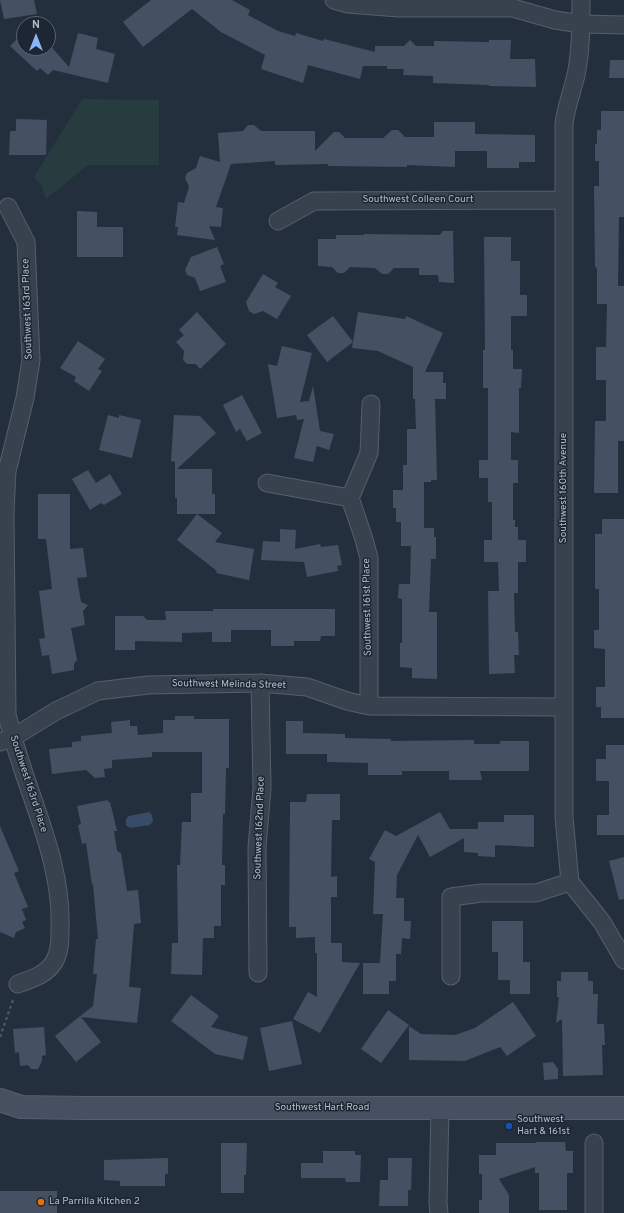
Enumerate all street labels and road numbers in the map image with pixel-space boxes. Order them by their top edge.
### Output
street label: Southwest Colleen Court [362,194,474,206]
street label: Southwest 163rd Place [20,258,36,360]
street label: Southwest 160th Avenue [558,433,570,543]
street label: Southwest 161st Place [361,558,375,656]
street label: Southwest Melinda Street [172,678,286,692]
street label: Southwest 163rd Place [7,734,49,834]
street label: Southwest 162nd Place [252,776,268,880]
street label: Southwest Hart Road [275,1102,369,1114]

